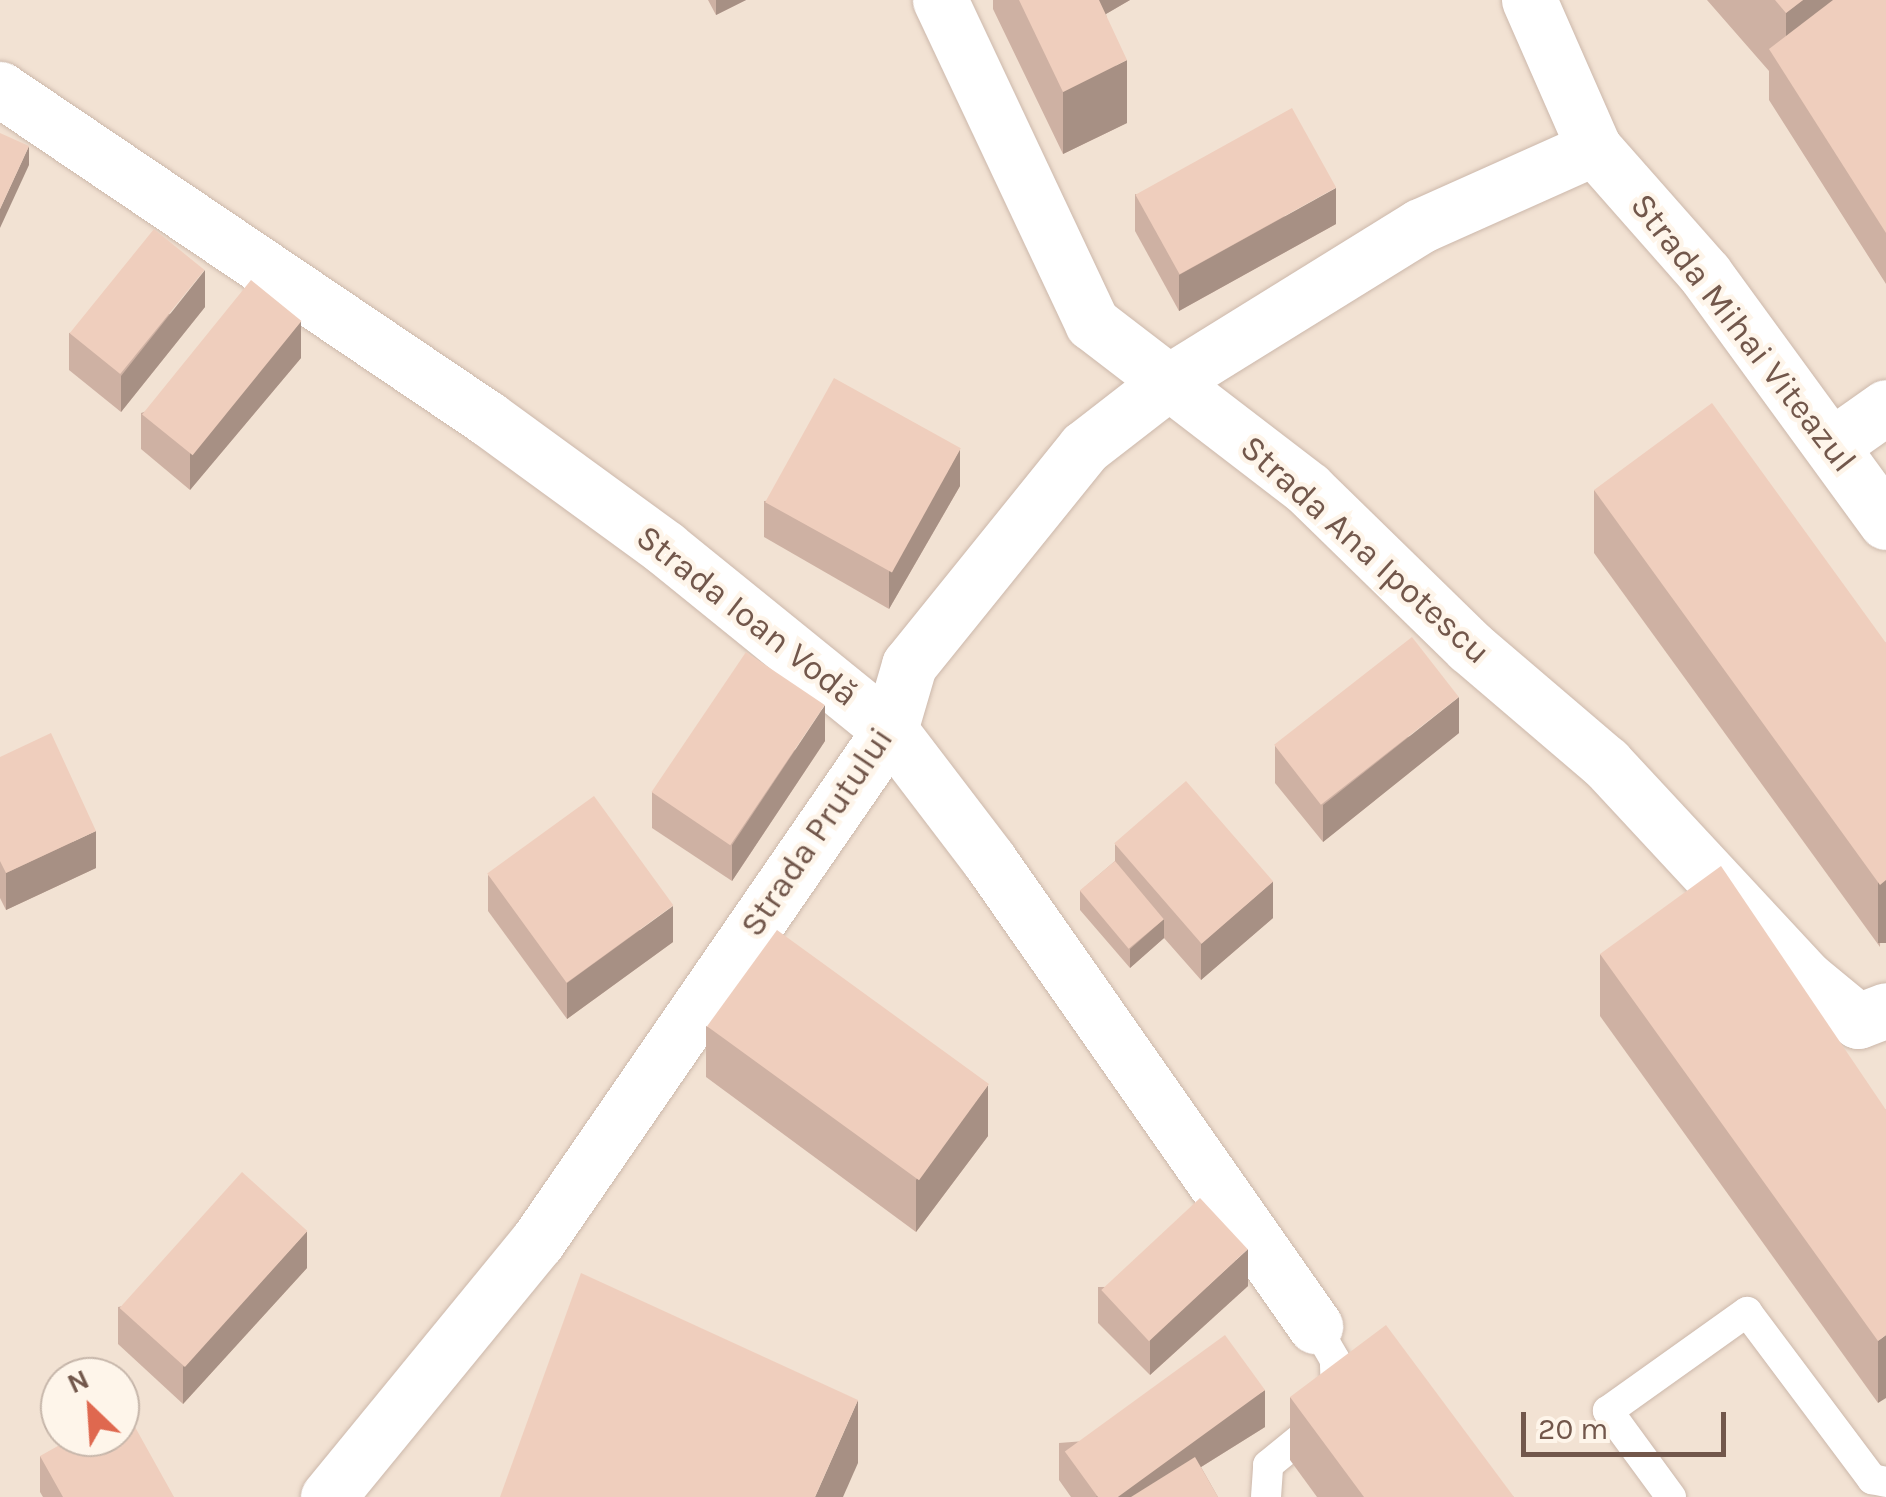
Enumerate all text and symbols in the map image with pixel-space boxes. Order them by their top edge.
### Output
street label: Strada Mihai Viteazul [1621,185,1865,481]
street label: Strada Ana Ipotescu [1231,427,1499,673]
street label: Strada Ioan Vodă [628,516,866,716]
street label: Strada Prutului [731,719,903,945]
north arrow [40,1357,140,1457]
text: N [62,1362,94,1400]
scale bar [1526,1392,1731,1454]
text: 20 m [1538,1411,1608,1447]

